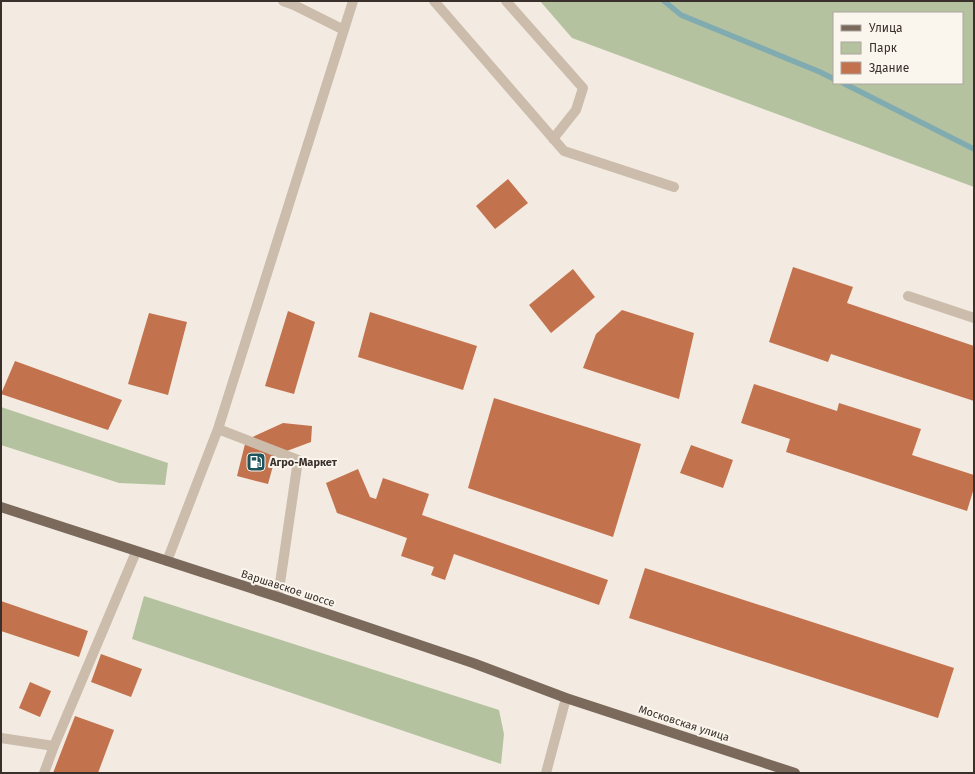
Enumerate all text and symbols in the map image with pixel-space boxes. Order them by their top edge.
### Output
legend [833,12,963,84]
text: Улица [869,21,903,35]
text: Парк [869,41,898,55]
text: Здание [869,61,909,75]
fuel station icon: Агро-Маркет [245,451,267,473]
place label: Агро-Маркет [269,456,338,469]
street label: Варшавское шоссе [239,567,336,610]
street label: Московская улица [637,703,731,744]

